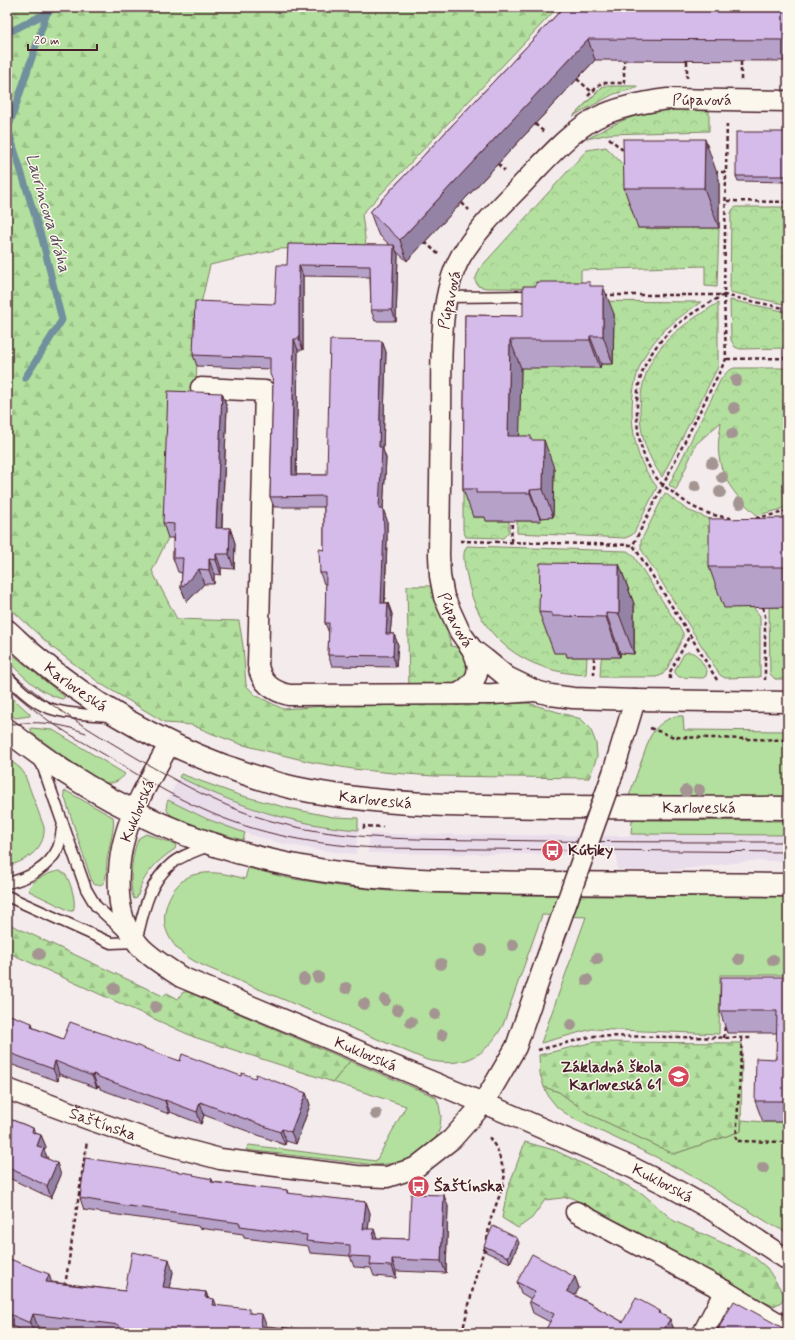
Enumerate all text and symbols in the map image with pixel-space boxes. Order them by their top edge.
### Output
scale bar [28,26,97,52]
text: 20 m [34,33,60,49]
street label: Púpavová [672,90,732,111]
water label: Laurincova dráha [20,151,76,275]
street label: Púpavová [434,269,466,331]
street label: Púpavová [433,589,478,652]
street label: Karloveská [40,657,112,717]
street label: Kuklovská [116,776,160,846]
street label: Karloveská [337,785,413,814]
street label: Karloveská [662,797,736,818]
bus stop icon: Kútiky [540,837,566,863]
place label: Kútiky [568,840,613,861]
street label: Kuklovská [331,1032,400,1076]
place label: Základná škola Karloveská 61 [560,1057,662,1096]
school or university icon: Základná škola Karloveská 61 [665,1063,691,1089]
street label: Šaštínska [66,1102,139,1145]
street label: Kuklovská [629,1159,697,1208]
bus stop icon: Šaštínska [406,1173,432,1199]
place label: Šaštínska [434,1176,504,1197]

